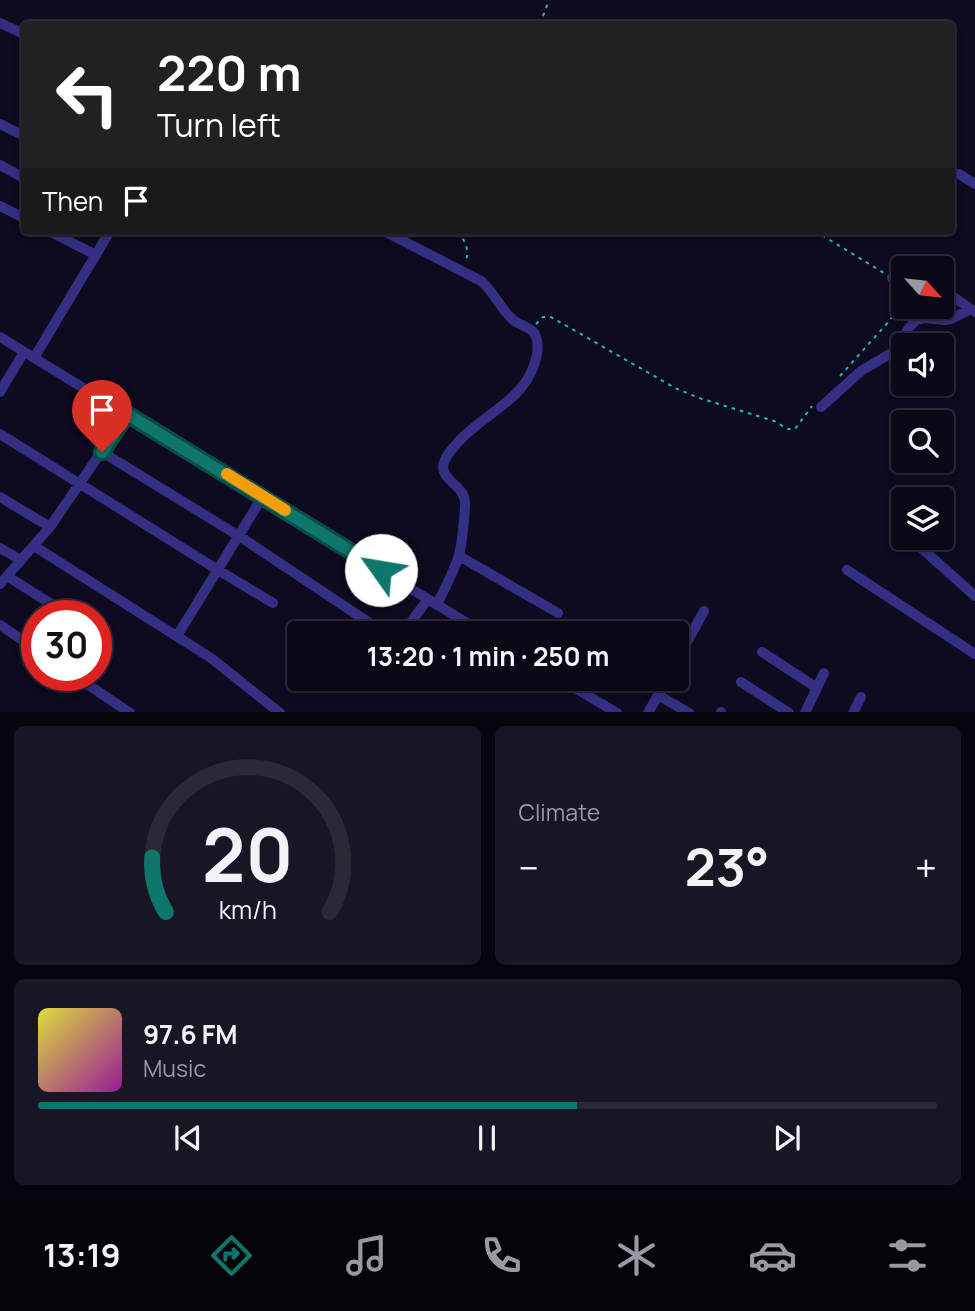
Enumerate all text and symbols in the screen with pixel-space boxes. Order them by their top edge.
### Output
text: 220 m [157,39,301,106]
icon: left [42,49,133,140]
text: Turn left [157,103,281,147]
icon: arrive [117,182,155,220]
text: Then [42,183,103,219]
north arrow [891,256,954,318]
map controls [891,256,954,550]
button: sound [891,333,954,396]
pin [72,380,132,452]
icon: arrive [83,391,121,429]
button: search [891,410,954,473]
button: layers [891,487,954,550]
position arrow [344,533,418,607]
speed limit sign: 30 [21,600,112,691]
text: 13:20 · 1 min · 250 m [367,638,609,674]
text: Climate [519,796,600,828]
text: 20 [202,804,293,904]
text: 23° [685,831,769,902]
text: − [519,841,539,893]
text: + [915,841,937,893]
text: km/h [218,891,276,926]
text: 97.6 FM [143,1016,238,1052]
text: Music [143,1052,206,1084]
icon: previous [169,1119,207,1157]
icon: pause [468,1119,506,1157]
icon: next [768,1119,806,1157]
icon: directions [207,1231,256,1280]
icon: music [342,1231,391,1280]
icon: phone [477,1231,526,1280]
icon: climate [612,1231,661,1280]
icon: car [748,1231,797,1280]
icon: filters [883,1231,932,1280]
text: 13:19 [43,1233,121,1277]

